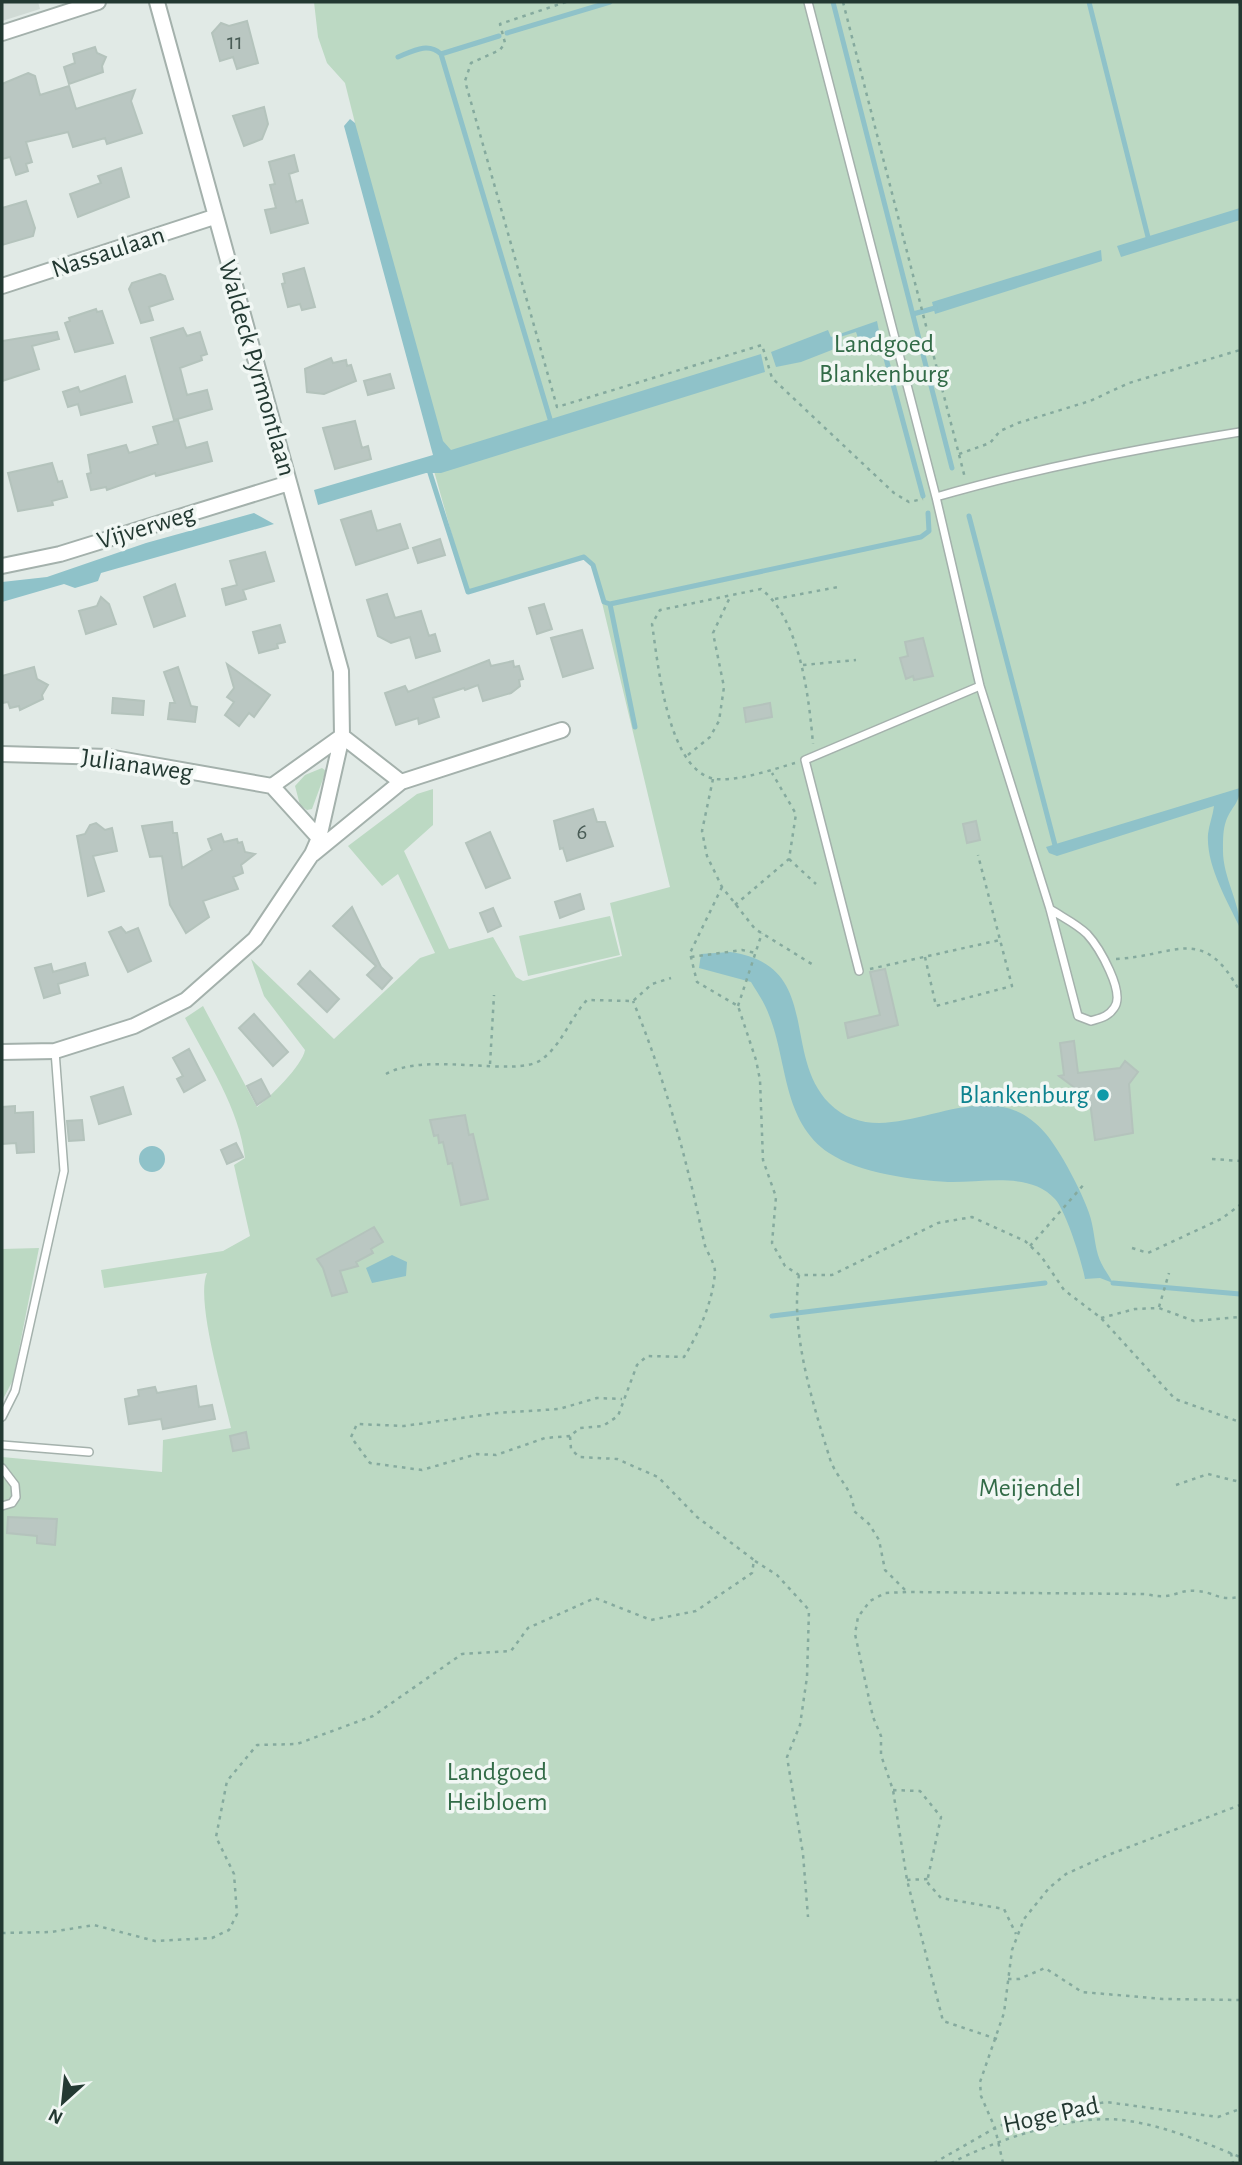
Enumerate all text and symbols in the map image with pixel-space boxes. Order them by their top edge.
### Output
house number: 11 [227,31,243,54]
street label: Nassaulaan [48,222,168,282]
street label: Waldeck Pyrmontlaan [214,257,300,479]
park label: Landgoed Blankenburg [819,331,949,387]
street label: Vijverweg [94,500,198,554]
street label: Julianaweg [80,744,195,786]
house number: 6 [577,821,587,844]
place label: Blankenburg [959,1082,1089,1108]
marker: Blankenburg [1095,1087,1111,1103]
park label: Meijendel [979,1475,1081,1501]
park label: Landgoed Heibloem [447,1759,547,1815]
north arrow [28,2067,98,2137]
street label: Hoge Pad [1001,2092,1101,2138]
text: N [46,2104,66,2127]

